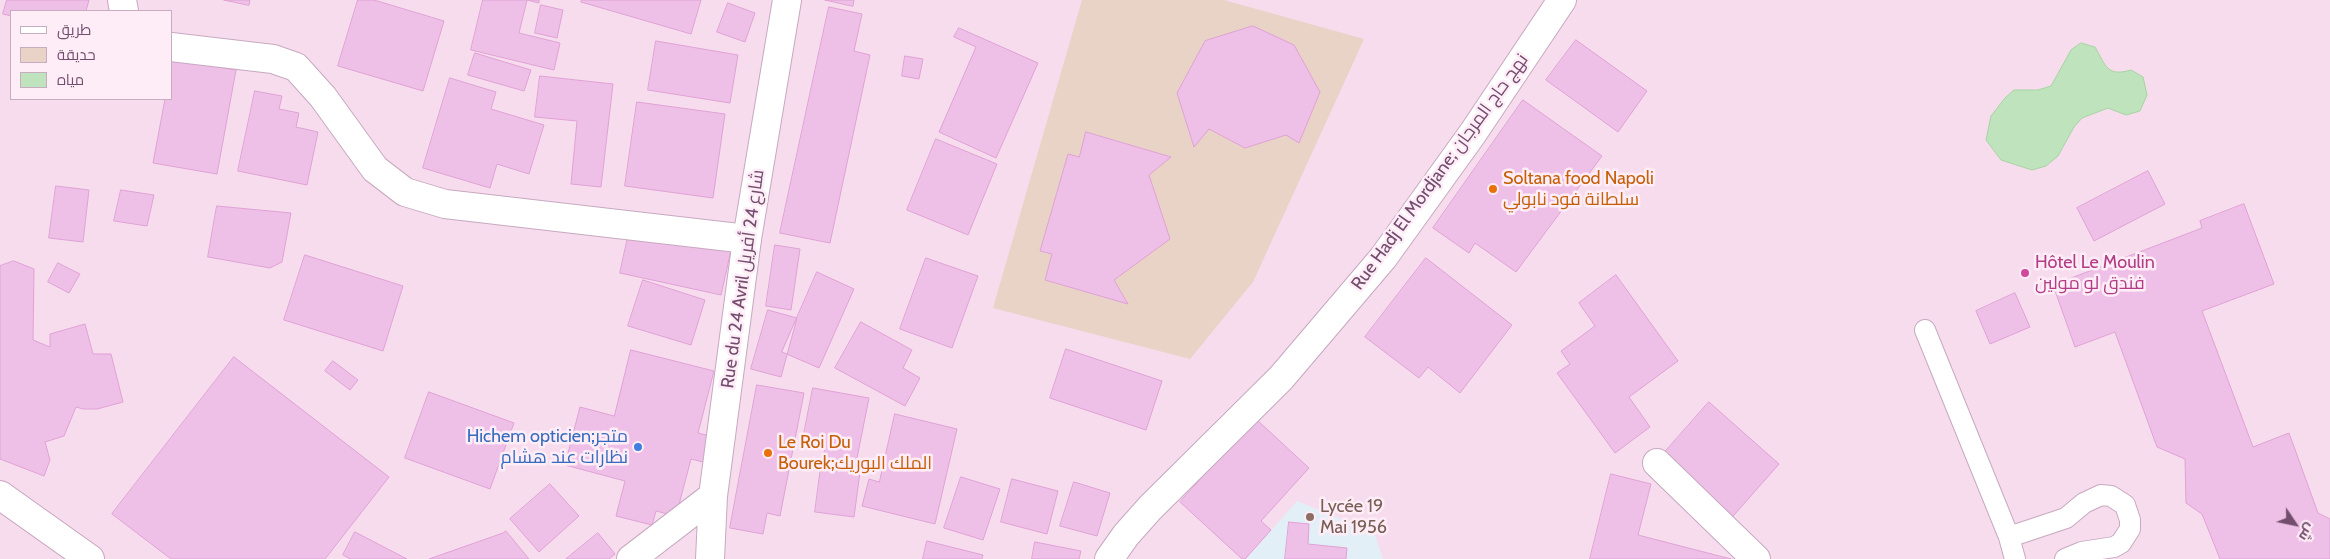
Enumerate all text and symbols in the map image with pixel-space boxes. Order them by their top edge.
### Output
legend [10,10,172,100]
text: طريق [57,21,91,39]
text: حديقة [57,46,96,64]
street label: Rue Hadj El Mordjane; نهج حاج المرجان [1347,50,1533,294]
text: مياه [57,71,84,89]
street label: Rue du 24 Avril شارع 24 أفريل [717,168,769,390]
place label: Soltana food Napoli سلطانة فود نابولي [1503,168,1654,210]
marker: Soltana food Napoli سلطانة فود نابولي [1487,183,1499,195]
place label: Hôtel Le Moulin فندق لو مولين [2035,252,2155,294]
marker: Hôtel Le Moulin فندق لو مولين [2019,267,2031,279]
place label: Hichem opticien;متجر نظارات عند هشام [467,426,628,468]
place label: Le Roi Du Bourek;الملك البوريك [778,432,932,474]
marker: Hichem opticien;متجر نظارات عند هشام [632,441,644,453]
marker: Le Roi Du Bourek;الملك البوريك [762,447,774,459]
place label: Lycée 19 Mai 1956 [1320,496,1387,538]
north arrow [2270,499,2320,549]
marker: Lycée 19 Mai 1956 [1304,511,1316,523]
text: ش [2295,520,2320,545]

